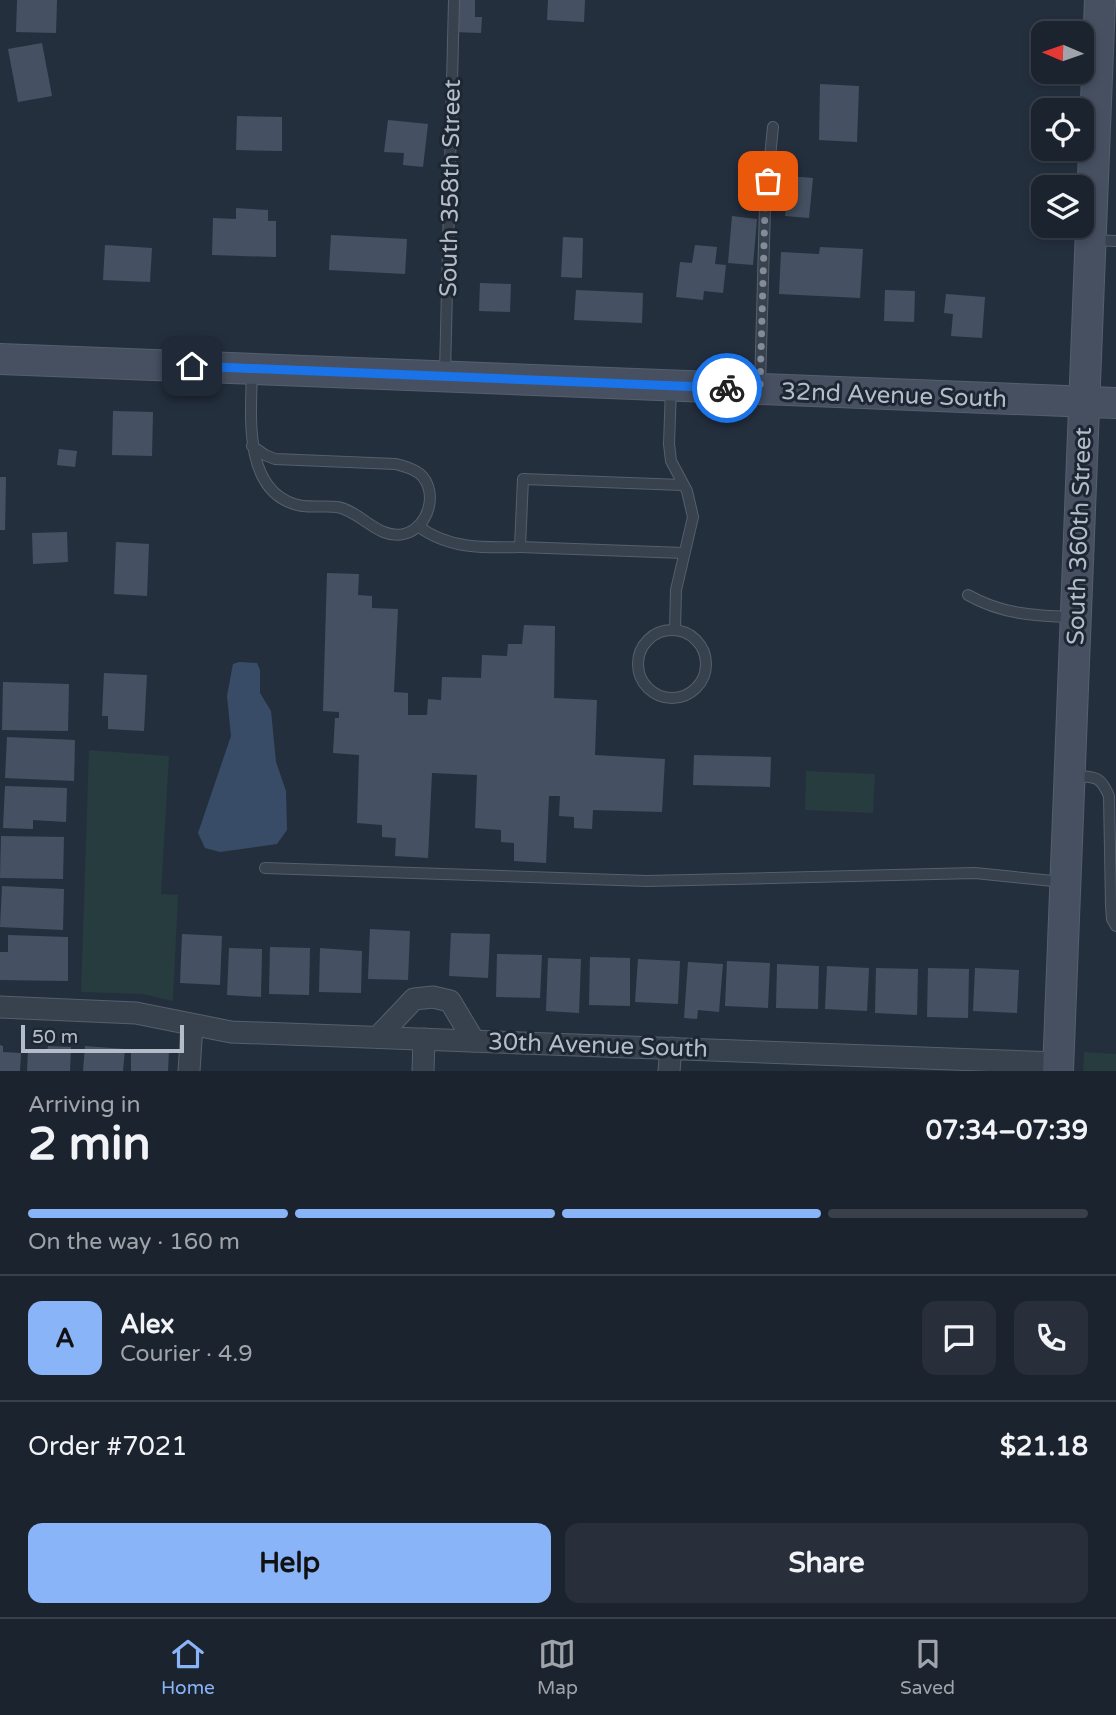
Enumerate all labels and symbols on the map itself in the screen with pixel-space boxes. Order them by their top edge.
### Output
north arrow [1031,21,1094,84]
street label: South 358th Street [434,79,467,297]
pin [738,151,798,211]
pin [162,336,222,396]
courier [692,353,762,423]
street label: 32nd Avenue South [781,377,1007,414]
street label: South 360th Street [1061,427,1098,645]
scale bar [21,1022,184,1054]
street label: 30th Avenue South [487,1027,708,1064]

